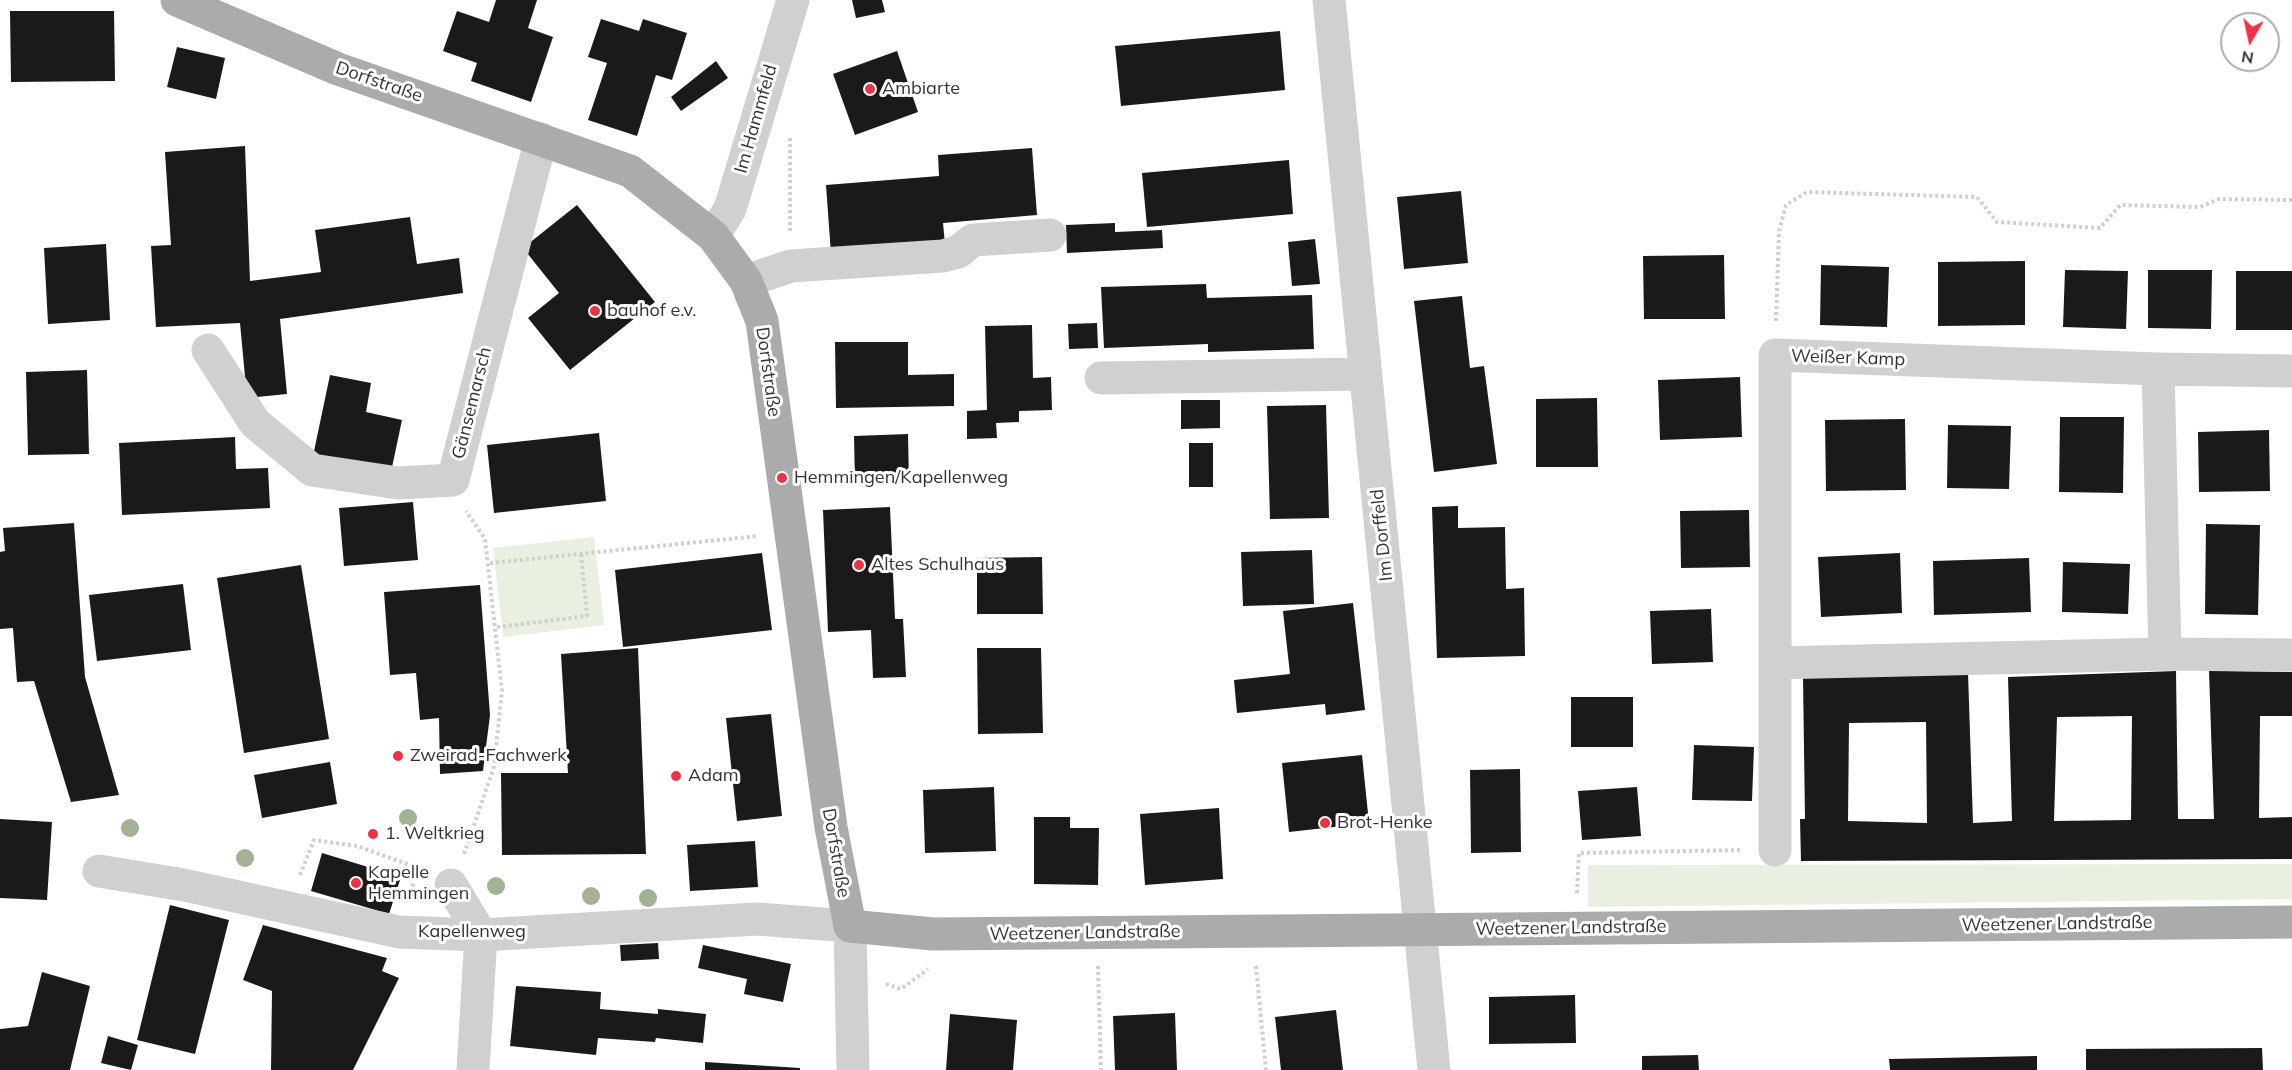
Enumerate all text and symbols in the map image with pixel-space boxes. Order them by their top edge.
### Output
north arrow [2220,12,2280,72]
text: N [2240,47,2255,69]
street label: Dorfstraße [333,57,425,107]
street label: Im Hammfeld [730,62,782,176]
place label: Ambiarte [882,78,960,100]
marker: Ambiarte [863,82,877,96]
place label: bauhof e.v. [607,300,696,322]
marker: bauhof e.v. [588,304,602,318]
street label: Dorfstraße [751,326,785,418]
street label: Gänsemarsch [448,345,496,461]
street label: Weißer Kamp [1791,345,1905,371]
place label: Hemmingen/Kapellenweg [794,467,1008,489]
marker: Hemmingen/Kapellenweg [775,471,789,485]
street label: Im Dorffeld [1366,488,1398,582]
place label: Altes Schulhaus [871,554,1004,576]
marker: Altes Schulhaus [852,558,866,572]
place label: Zweirad-Fachwerk [410,745,567,767]
marker: Zweirad-Fachwerk [391,749,405,763]
place label: Adam [688,765,739,787]
marker: Adam [669,769,683,783]
street label: Dorfstraße [818,807,854,899]
place label: Brot-Henke [1337,812,1433,834]
marker: Brot-Henke [1318,816,1332,830]
place label: 1. Weltkrieg [385,823,485,845]
marker: 1. Weltkrieg [366,827,380,841]
place label: Kapelle Hemmingen [368,862,469,904]
marker: Kapelle Hemmingen [349,876,363,890]
street label: Weetzener Landstraße [1961,912,2153,936]
street label: Weetzener Landstraße [1475,916,1667,940]
street label: Kapellenweg [418,921,526,943]
street label: Weetzener Landstraße [989,921,1181,945]

